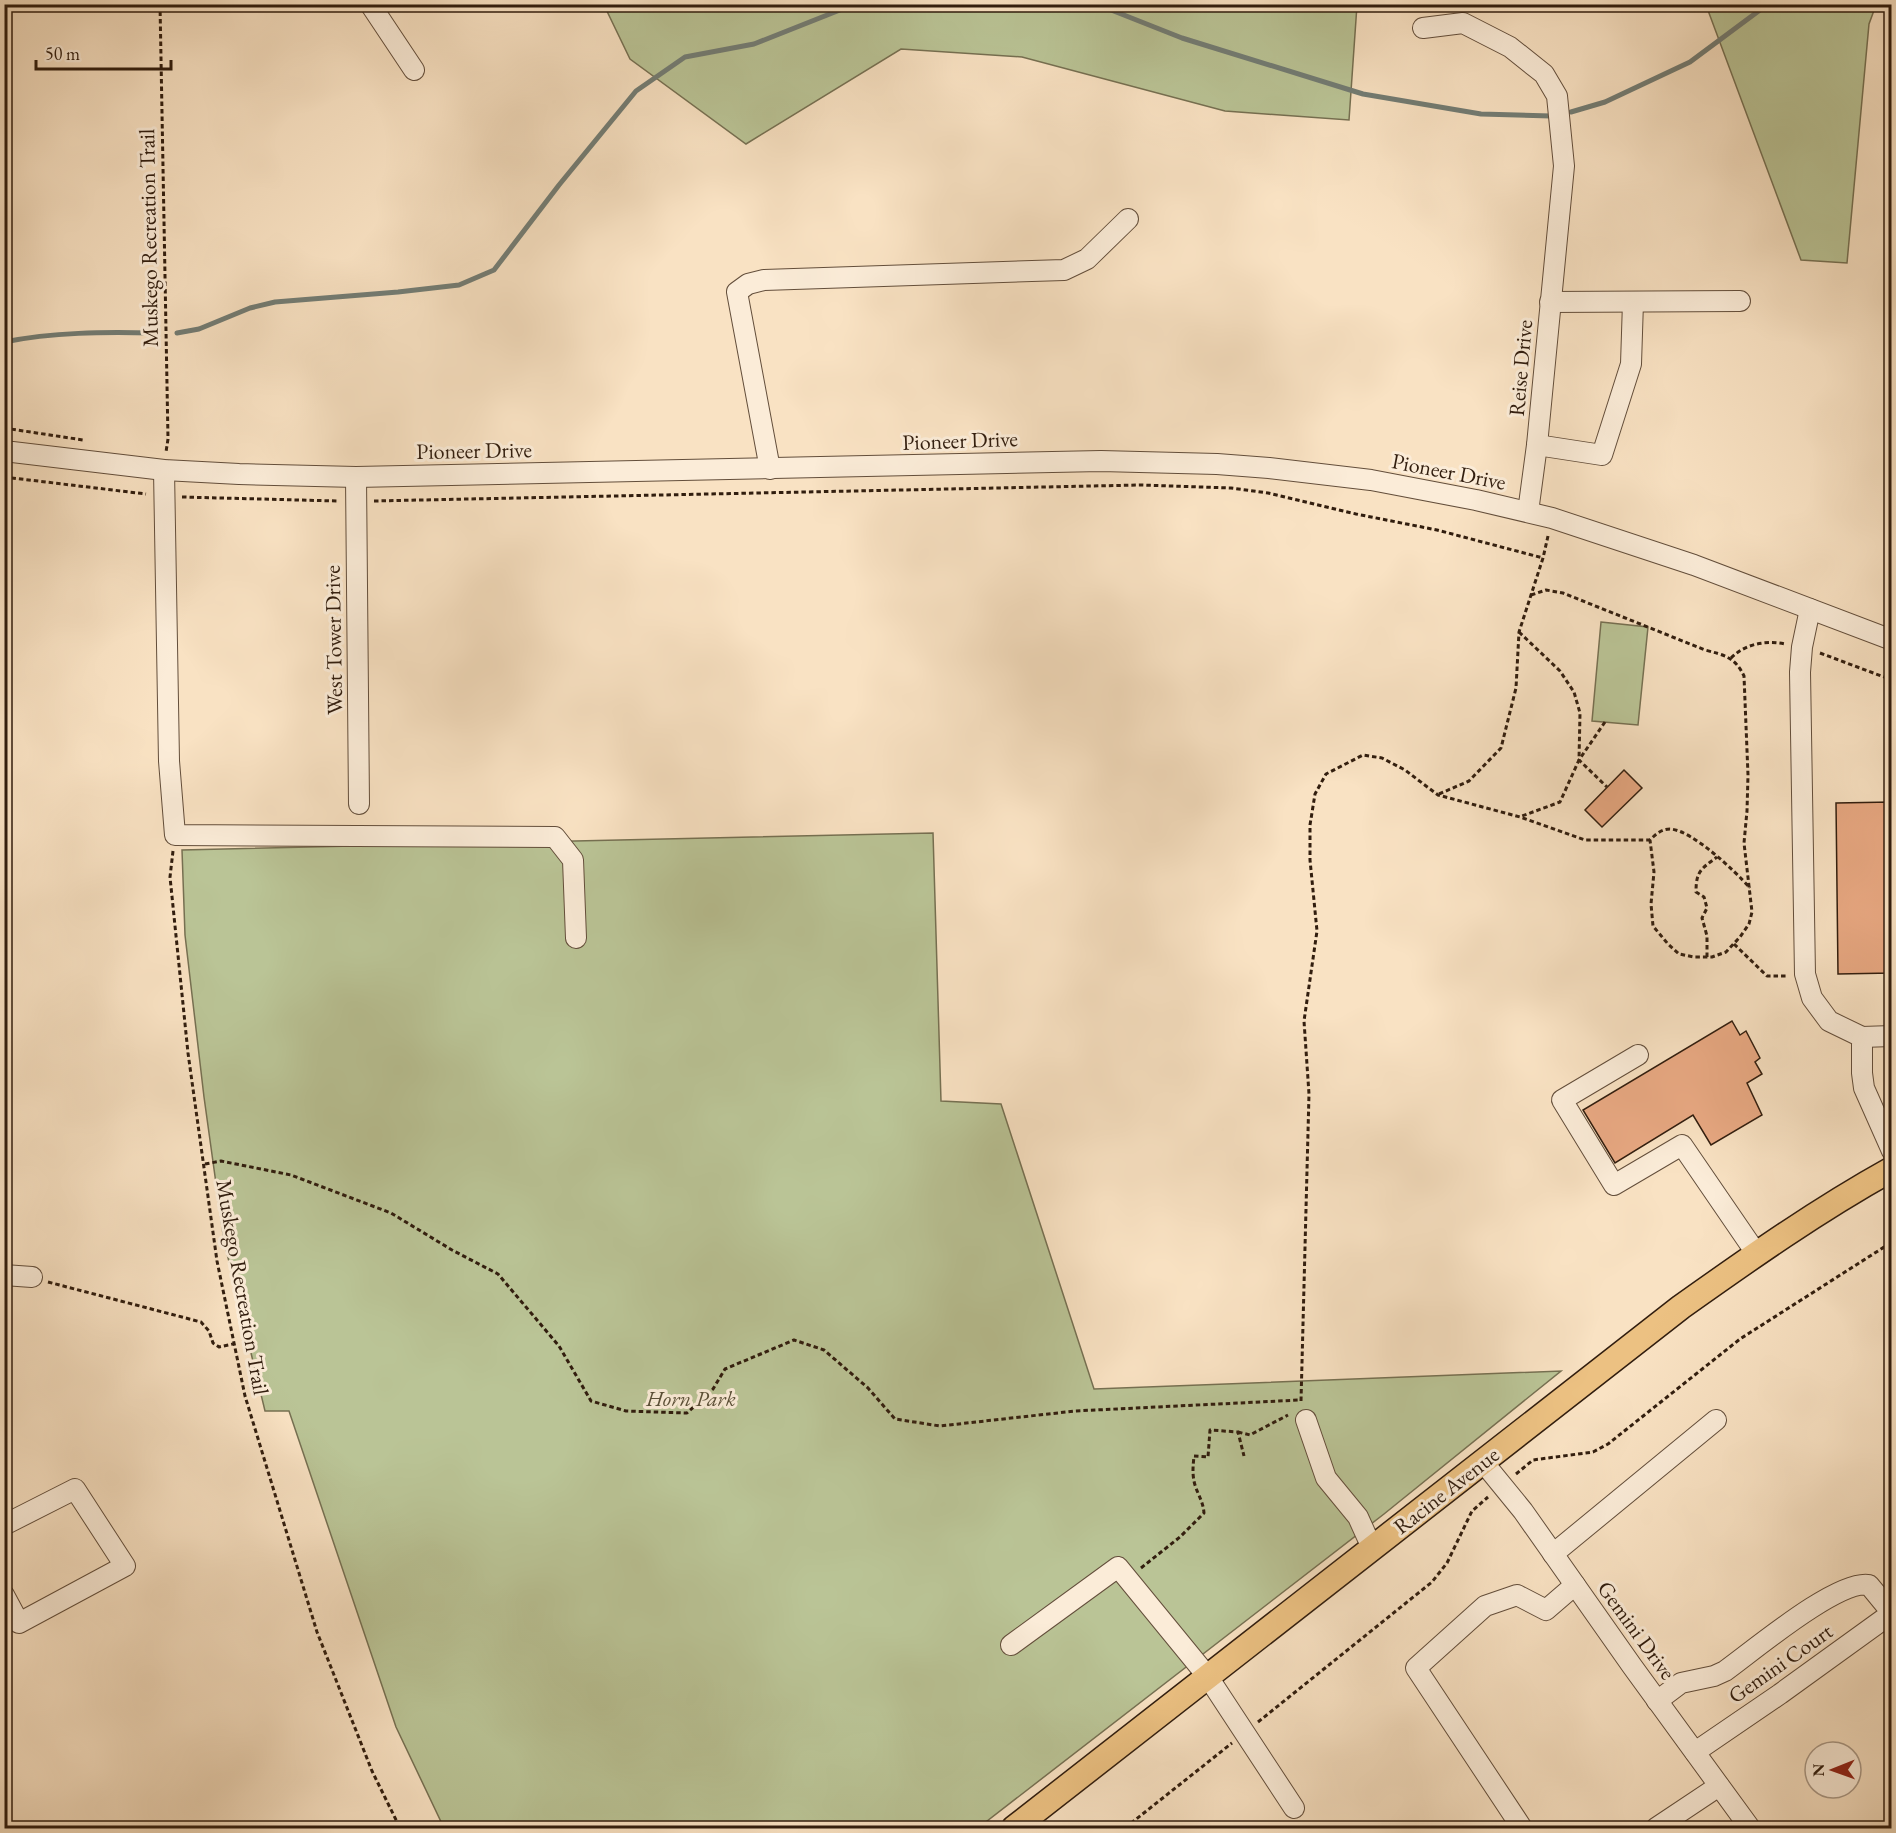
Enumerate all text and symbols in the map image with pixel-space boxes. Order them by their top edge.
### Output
scale bar [36,33,171,71]
text: 50 m [45,42,80,65]
street label: Muskego Recreation Trail [132,129,165,347]
street label: Reise Drive [1502,318,1539,417]
street label: Pioneer Drive [902,424,1019,457]
street label: Pioneer Drive [416,435,533,466]
street label: Pioneer Drive [1389,446,1509,497]
street label: West Tower Drive [318,564,349,715]
street label: Muskego Recreation Trail [209,1177,276,1397]
park label: Horn Park [645,1384,736,1413]
street label: Racine Avenue [1388,1440,1505,1541]
street label: Gemini Drive [1591,1575,1683,1686]
street label: Gemini Court [1722,1617,1838,1710]
north arrow [1803,1740,1863,1800]
text: N [1808,1764,1829,1777]

